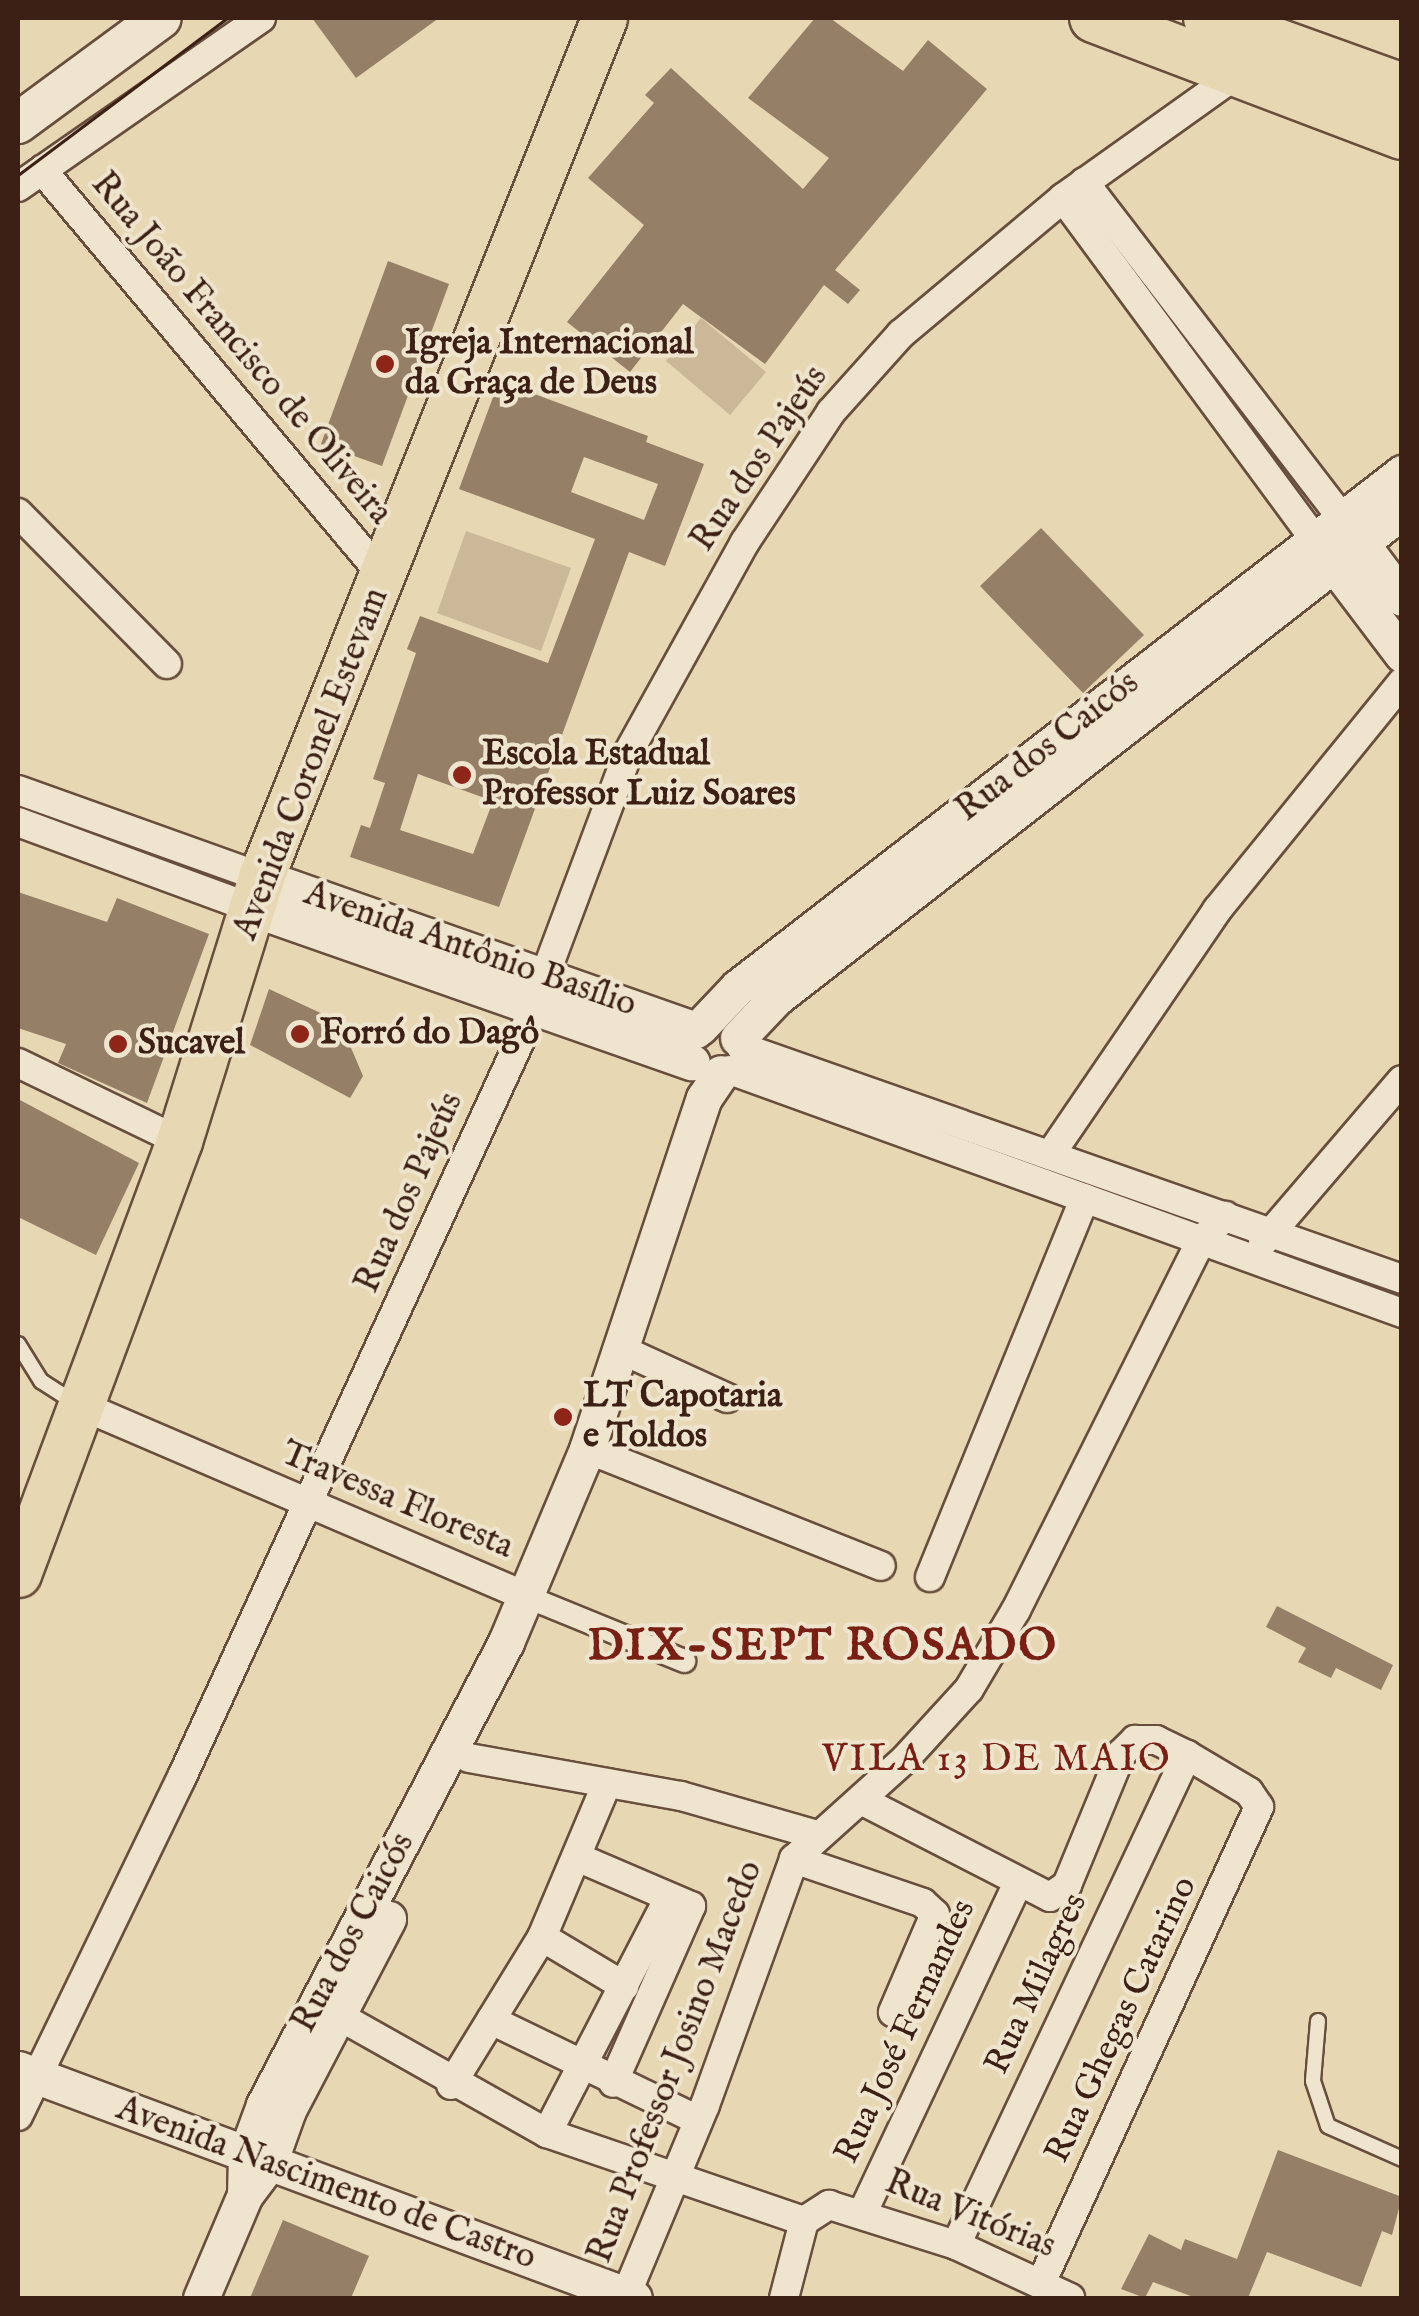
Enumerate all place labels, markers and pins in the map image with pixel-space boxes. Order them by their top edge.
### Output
place label: Igreja Internacional da Graça de Deus [405,323,694,405]
marker: Igreja Internacional da Graça de Deus [374,353,396,375]
place label: Escola Estadual Professor Luiz Soares [482,734,796,816]
marker: Escola Estadual Professor Luiz Soares [451,764,473,786]
place label: Forró do Dagô [320,1013,539,1055]
place label: Sucavel [138,1023,245,1065]
marker: Forró do Dagô [289,1023,311,1045]
marker: Sucavel [107,1033,129,1055]
place label: LT Capotaria e Toldos [583,1376,782,1458]
marker: LT Capotaria e Toldos [552,1406,574,1428]

